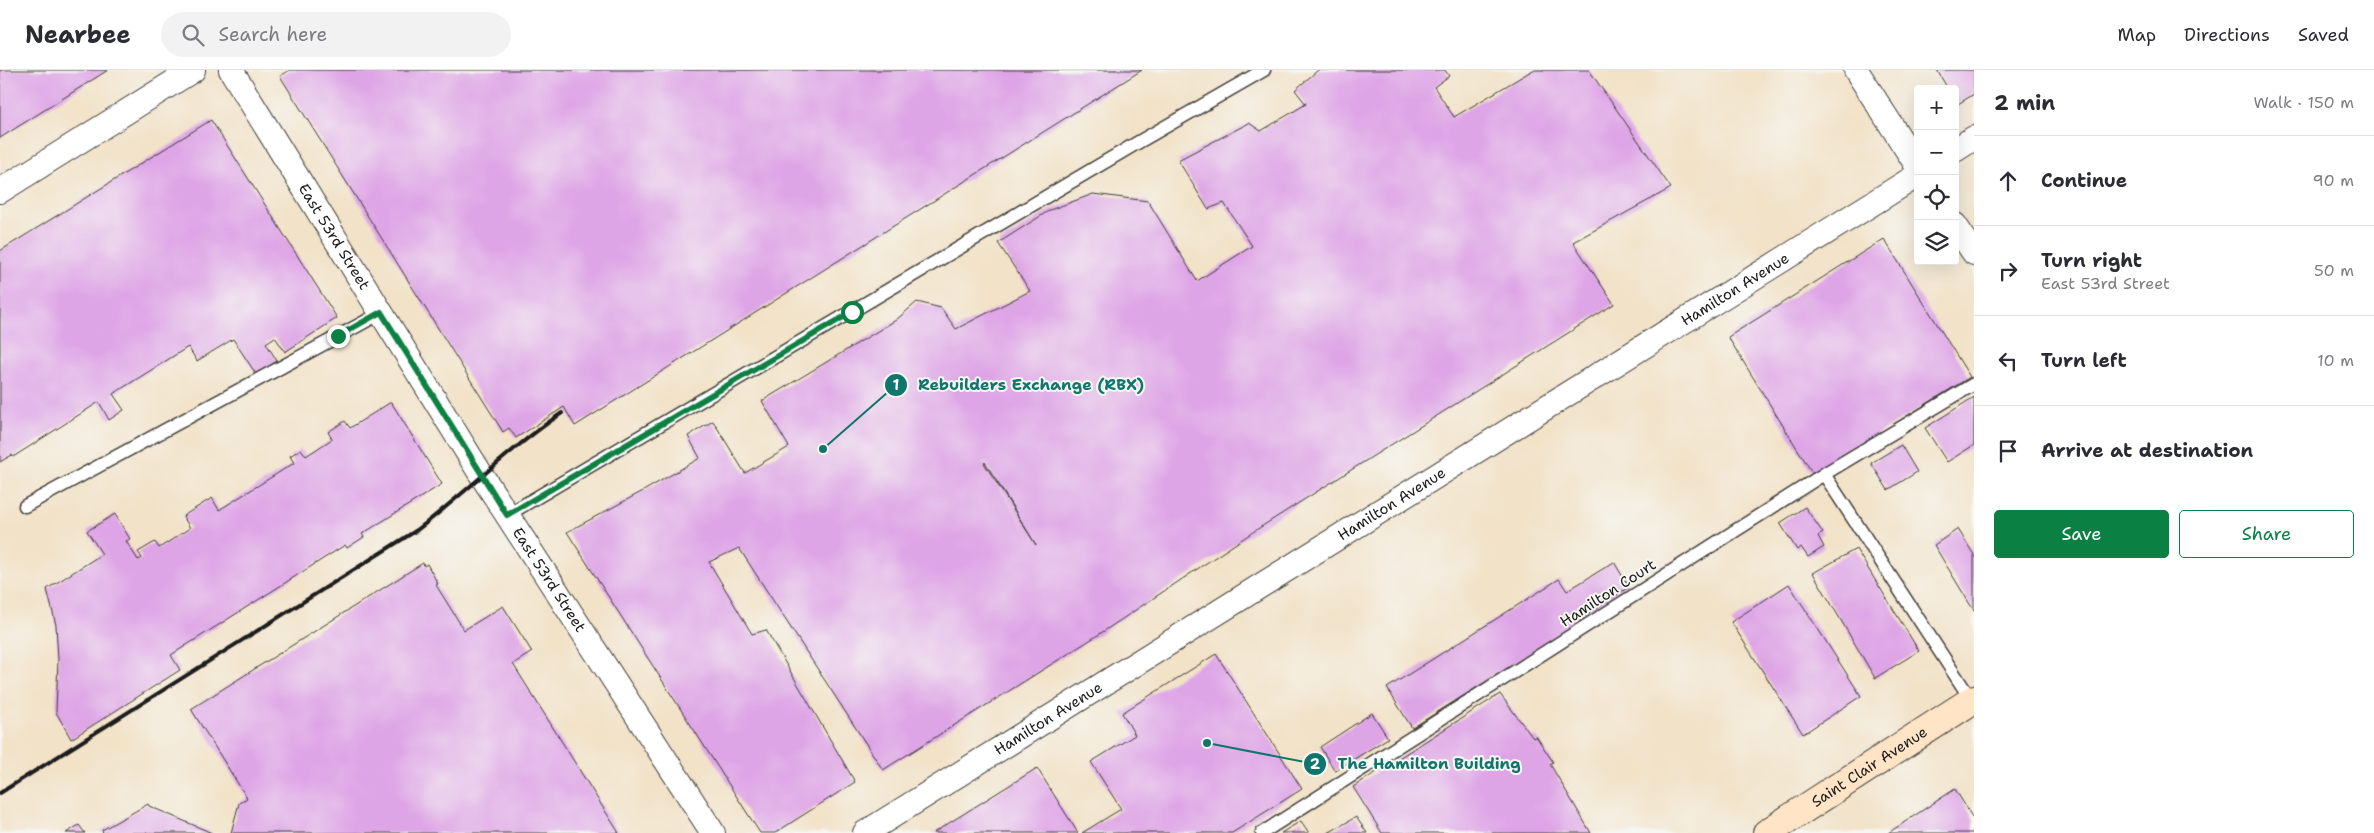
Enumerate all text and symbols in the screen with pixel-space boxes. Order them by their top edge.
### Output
search box [161,12,511,57]
text: Nearbee [25,19,131,51]
icon: search [179,21,207,49]
text: Search here [219,22,327,47]
text: Map [2118,23,2156,47]
text: Directions [2184,23,2270,47]
text: Saved [2298,23,2349,47]
map controls [1914,85,1959,265]
button: + [1914,85,1959,130]
text: 2 min [1994,89,2055,117]
text: Walk · 150 m [2253,92,2354,113]
button: − [1914,130,1959,175]
icon: ahead [1994,167,2022,195]
text: Continue [2041,168,2127,193]
text: 90 m [2313,170,2354,191]
button: locate [1914,175,1959,220]
street label: East 53rd Street [294,180,374,293]
button: layers [1914,220,1959,265]
street label: Hamilton Avenue [1677,248,1793,331]
text: Turn right [2041,248,2142,273]
icon: right [1994,257,2022,285]
text: 50 m [2314,260,2354,281]
text: East 53rd Street [2041,273,2170,294]
route start [841,301,864,324]
route end [327,325,350,348]
icon: left [1994,347,2022,375]
text: Turn left [2041,348,2127,373]
text: 10 m [2317,350,2354,371]
callout: Rebuilders Exchange (RBX) [883,369,1154,400]
text: Rebuilders Exchange (RBX) [918,374,1144,395]
text: 1 [893,375,900,395]
icon: arrive [1994,437,2022,465]
text: Arrive at destination [2041,438,2253,463]
street label: Hamilton Avenue [1334,463,1449,545]
button: Save [1994,510,2169,558]
button: Share [2179,510,2354,558]
street label: East 53rd Street [508,524,590,636]
street label: Hamilton Court [1556,555,1660,631]
street label: Hamilton Avenue [990,677,1106,760]
street label: Saint Clair Avenue [1808,722,1931,812]
callout: The Hamilton Building [1303,748,1531,779]
text: The Hamilton Building [1337,753,1521,774]
text: 2 [1310,754,1321,774]

